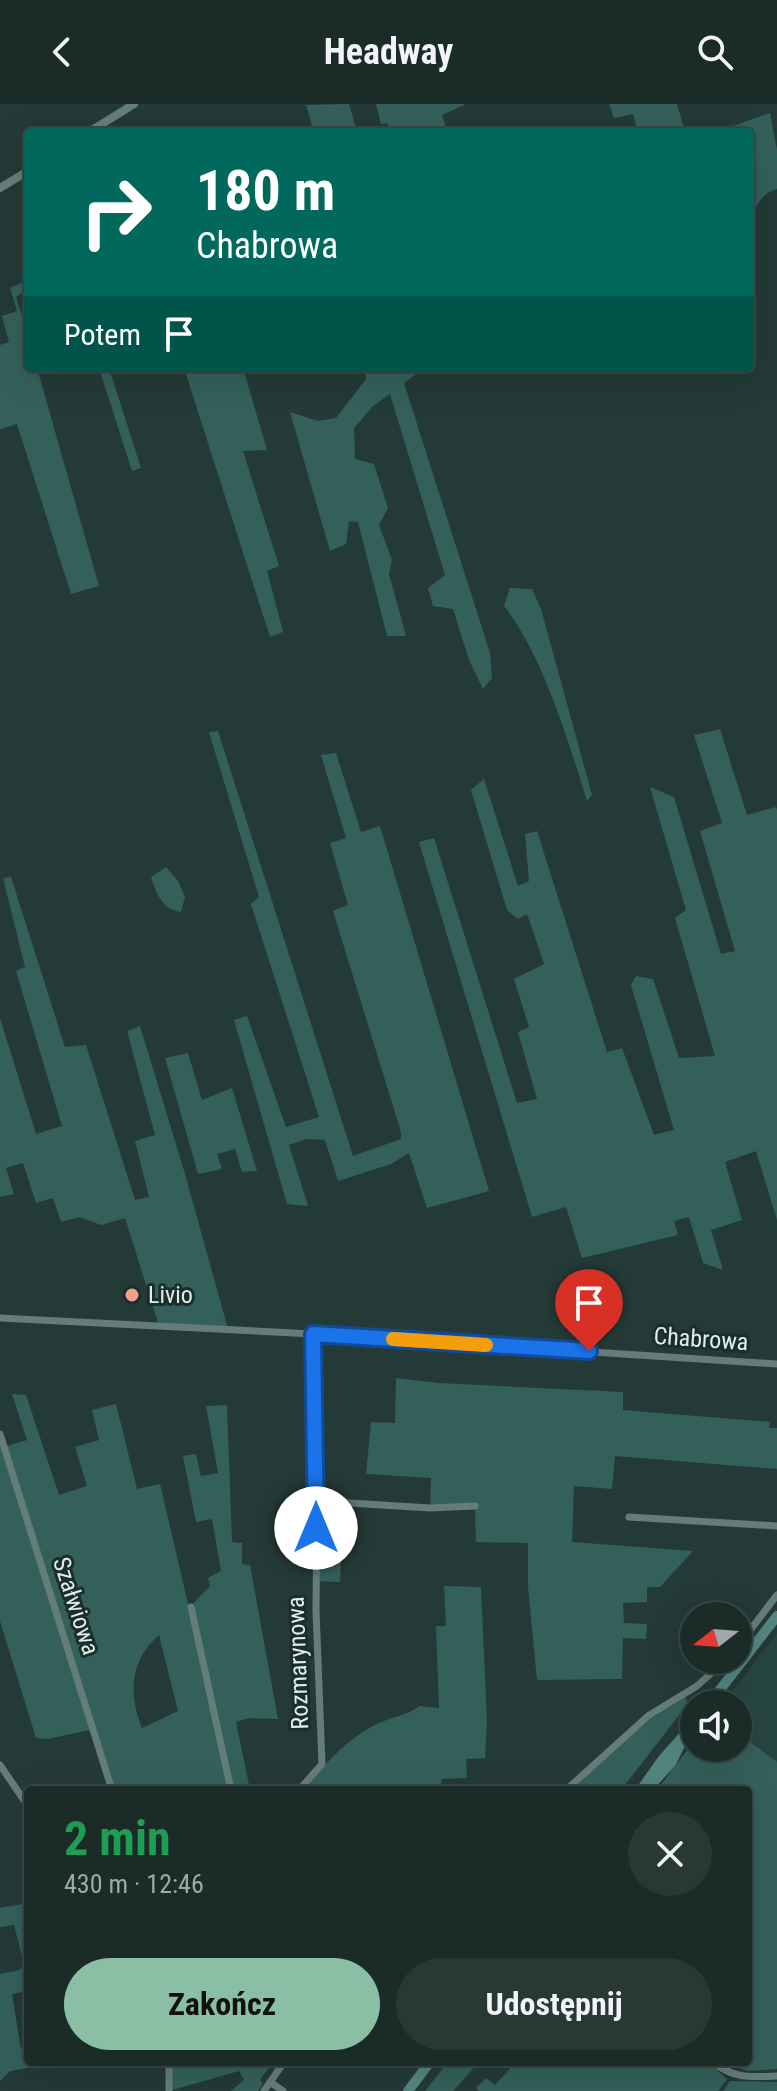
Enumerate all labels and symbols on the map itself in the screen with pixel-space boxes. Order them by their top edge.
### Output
pin [555,1269,623,1351]
place label: Livio [148,1281,193,1309]
marker: Livio [123,1286,141,1304]
street label: Chabrowa [653,1322,749,1356]
position arrow [274,1486,358,1570]
street label: Szałwiowa [47,1554,105,1658]
street label: Rozmarynowa [282,1596,314,1730]
north arrow [680,1602,752,1674]

